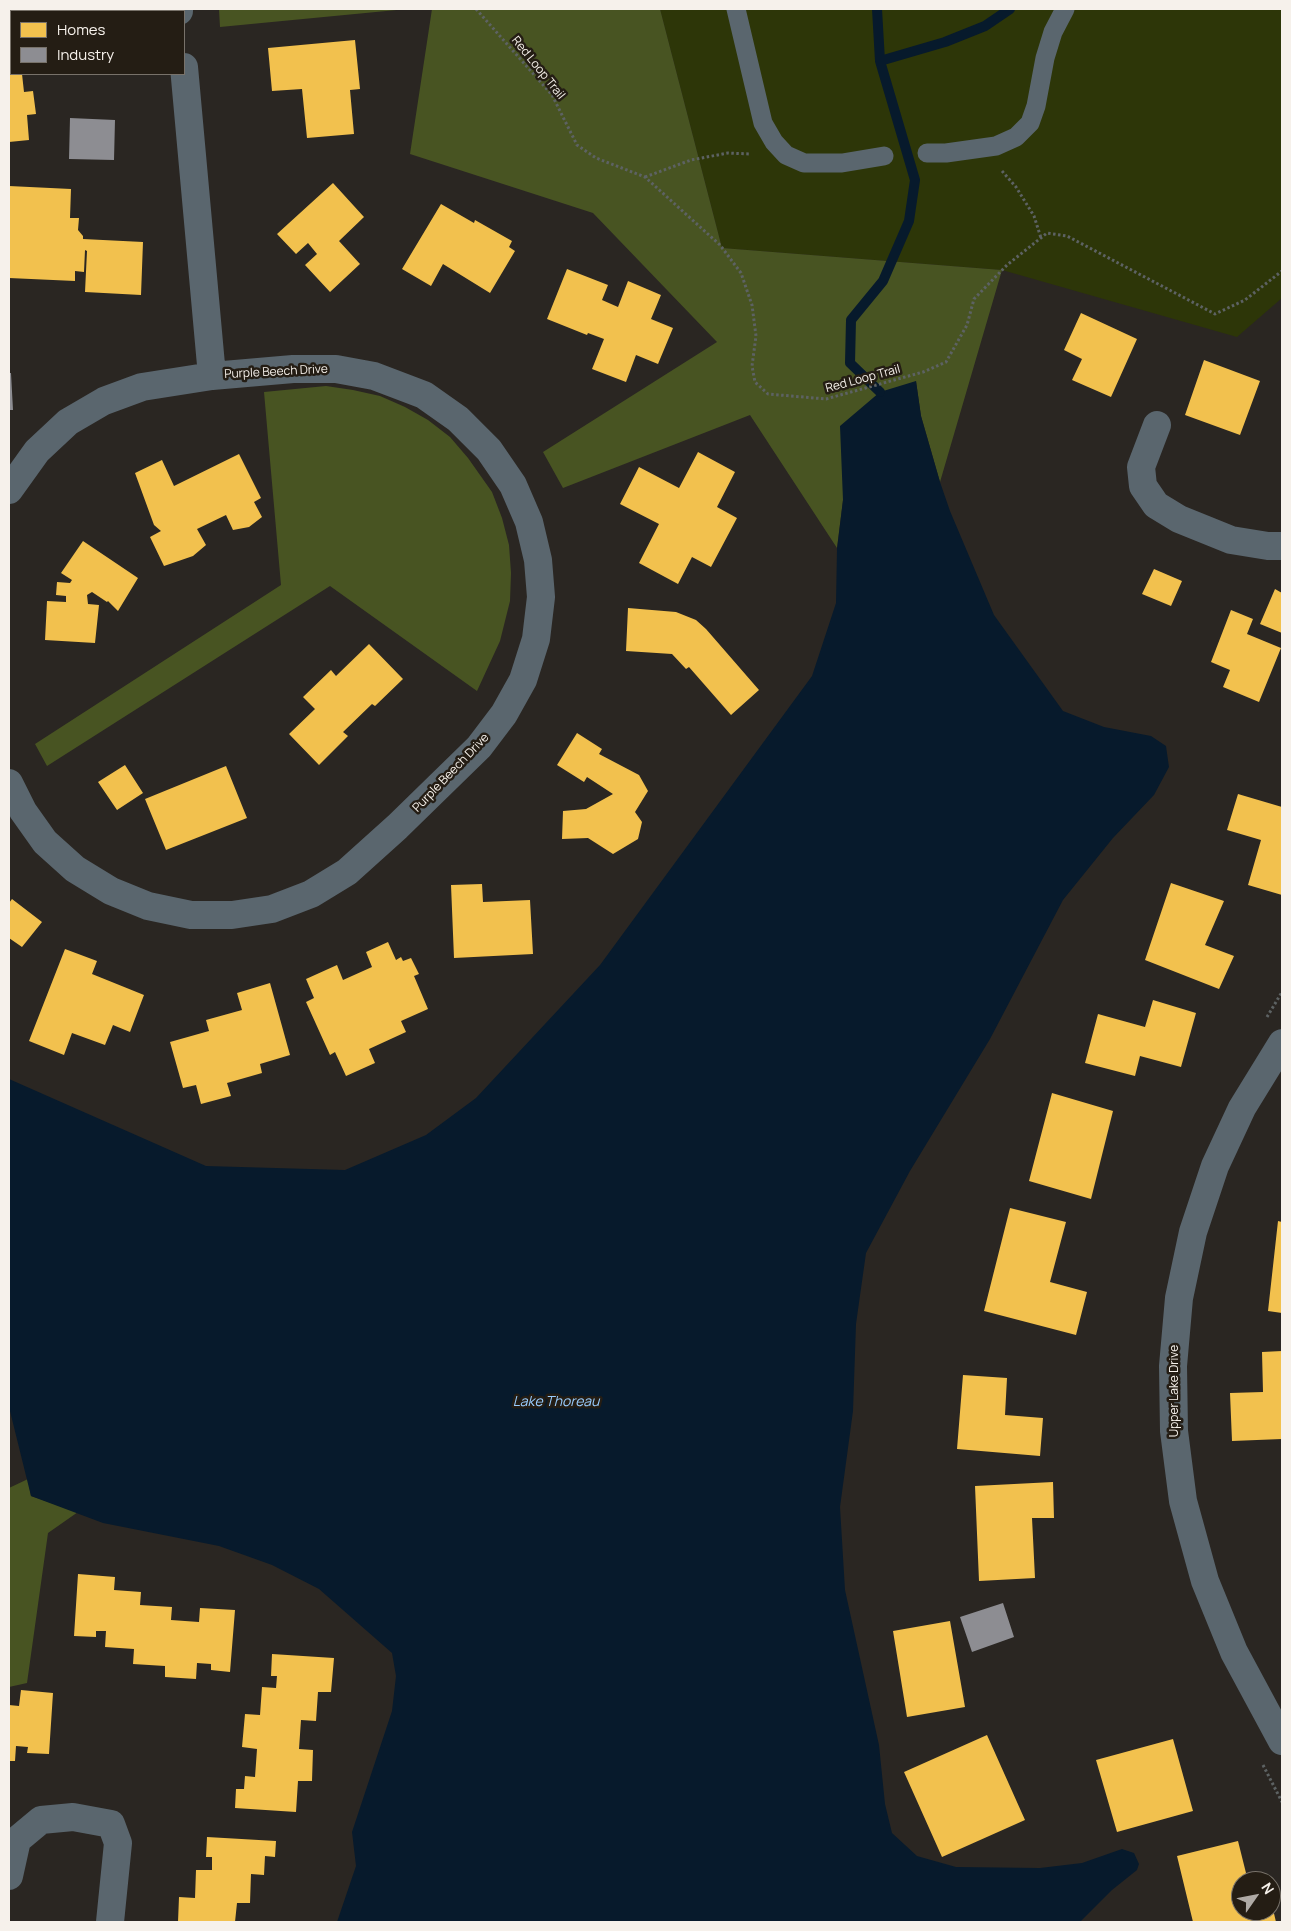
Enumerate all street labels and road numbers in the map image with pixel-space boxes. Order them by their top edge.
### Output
street label: Red Loop Trail [508,34,568,102]
street label: Purple Beech Drive [224,362,328,382]
street label: Red Loop Trail [824,362,902,396]
street label: Purple Beech Drive [410,731,492,815]
street label: Upper Lake Drive [1168,1345,1182,1437]

